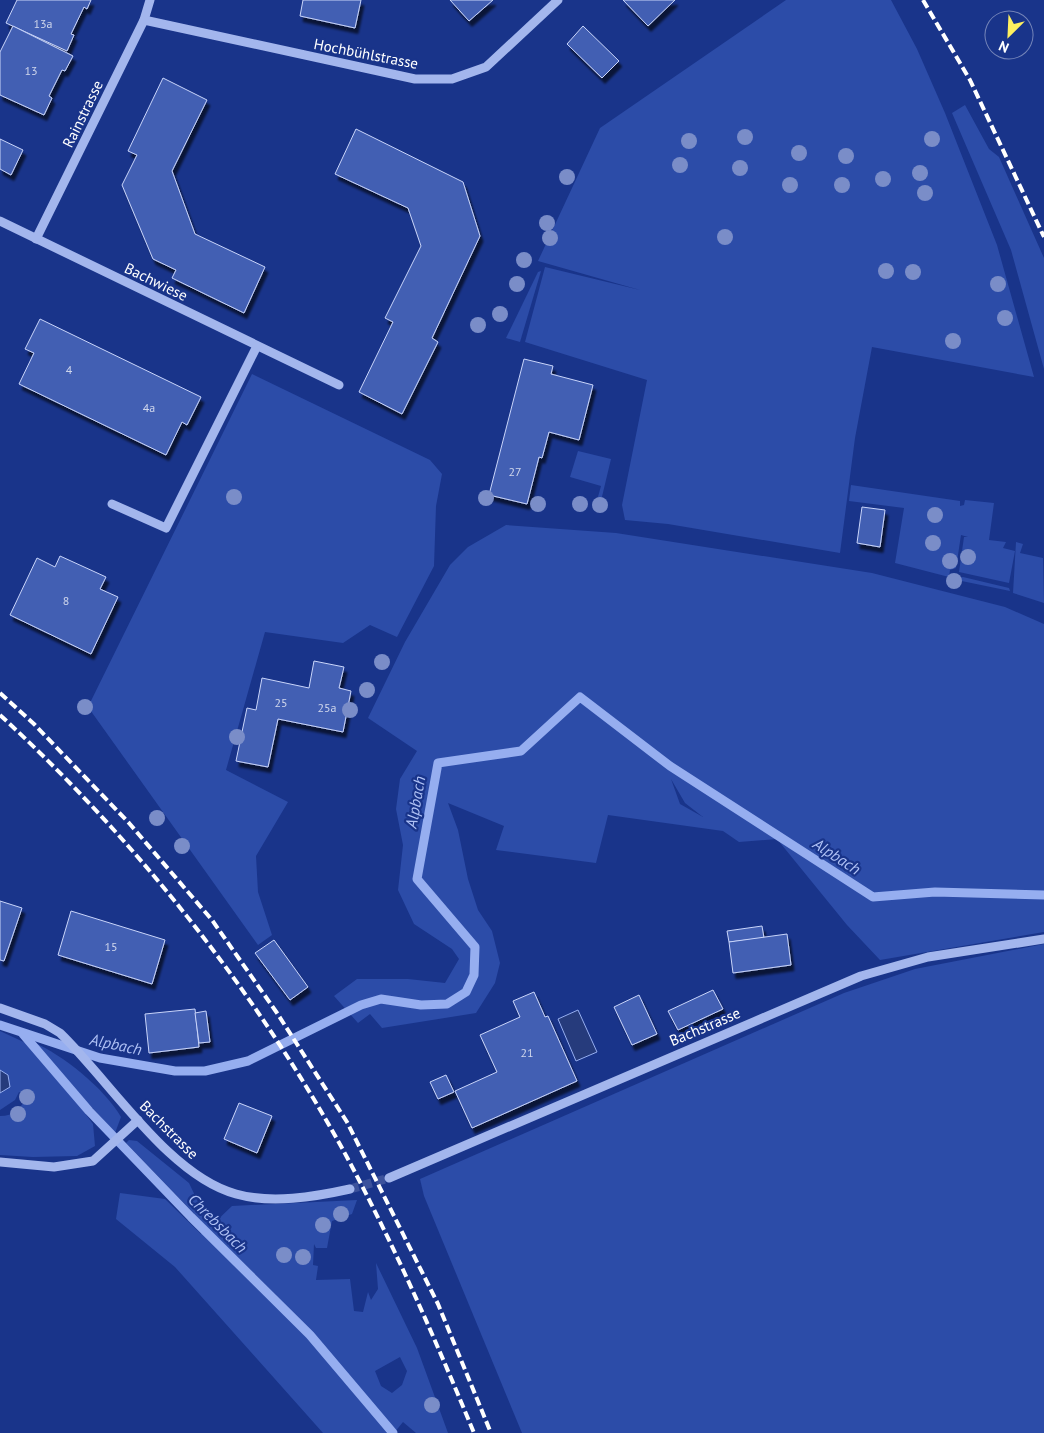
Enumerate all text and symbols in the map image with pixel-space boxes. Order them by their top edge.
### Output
north arrow [984,10,1034,60]
house number: 13a [33,16,53,31]
street label: Hochbühlstrasse [312,34,420,73]
text: N [996,37,1012,57]
house number: 13 [24,63,38,78]
street label: Rainstrasse [58,77,107,151]
street label: Bachwiese [122,258,191,305]
house number: 4 [66,362,73,377]
house number: 4a [143,400,155,415]
house number: 27 [508,464,522,479]
house number: 8 [63,593,69,608]
house number: 25 [274,695,288,710]
house number: 25a [317,700,337,715]
water label: Alpbach [400,774,429,831]
water label: Alpbach [809,833,865,879]
house number: 15 [104,939,118,954]
street label: Bachstrasse [666,1003,743,1050]
water label: Alpbach [87,1029,144,1059]
house number: 21 [520,1045,534,1060]
street label: Bachstrasse [136,1096,203,1163]
water label: Chrebsbach [184,1189,252,1257]

